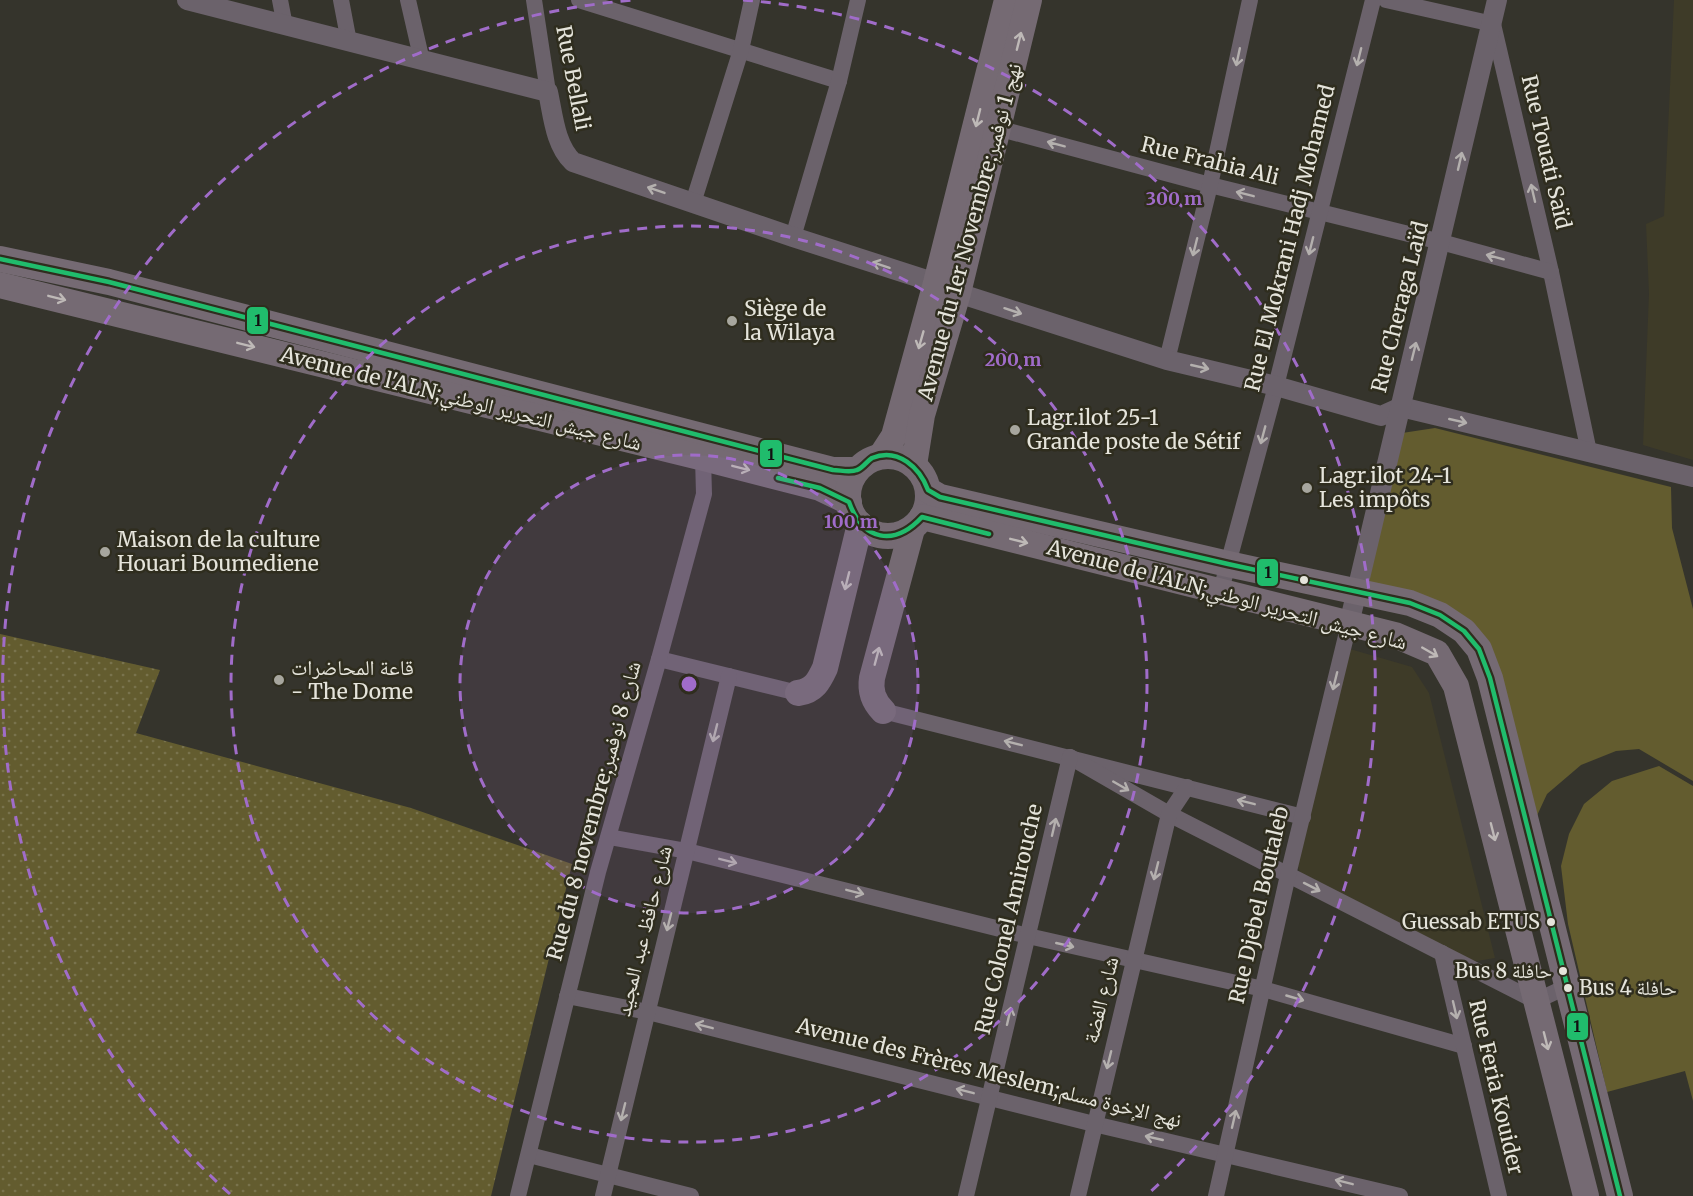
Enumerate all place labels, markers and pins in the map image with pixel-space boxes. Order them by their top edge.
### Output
place label: Siège de la Wilaya [744,295,835,346]
marker: Siège de la Wilaya [725,314,739,328]
place label: Lagr.ilot 25-1 Grande poste de Sétif [1027,404,1241,455]
marker: Lagr.ilot 25-1 Grande poste de Sétif [1008,423,1022,437]
place label: Lagr.ilot 24-1 Les impôts [1319,462,1451,513]
marker: Lagr.ilot 24-1 Les impôts [1300,481,1314,495]
place label: Maison de la culture Houari Boumediene [117,526,320,577]
marker: Maison de la culture Houari Boumediene [98,545,112,559]
unlabelled marker [1298,574,1310,586]
place label: قاعة المحاضرات - The Dome [291,654,414,705]
marker: قاعة المحاضرات - The Dome [272,673,286,687]
centre of rings [679,674,699,694]
place label: Guessab ETUS [1402,909,1540,934]
marker: Guessab ETUS [1545,916,1557,928]
place label: Bus حافلة 8 [1455,958,1552,983]
marker: Bus حافلة 8 [1557,965,1569,977]
place label: Bus حافلة 4 [1579,975,1677,1000]
marker: Bus حافلة 4 [1562,982,1574,994]

